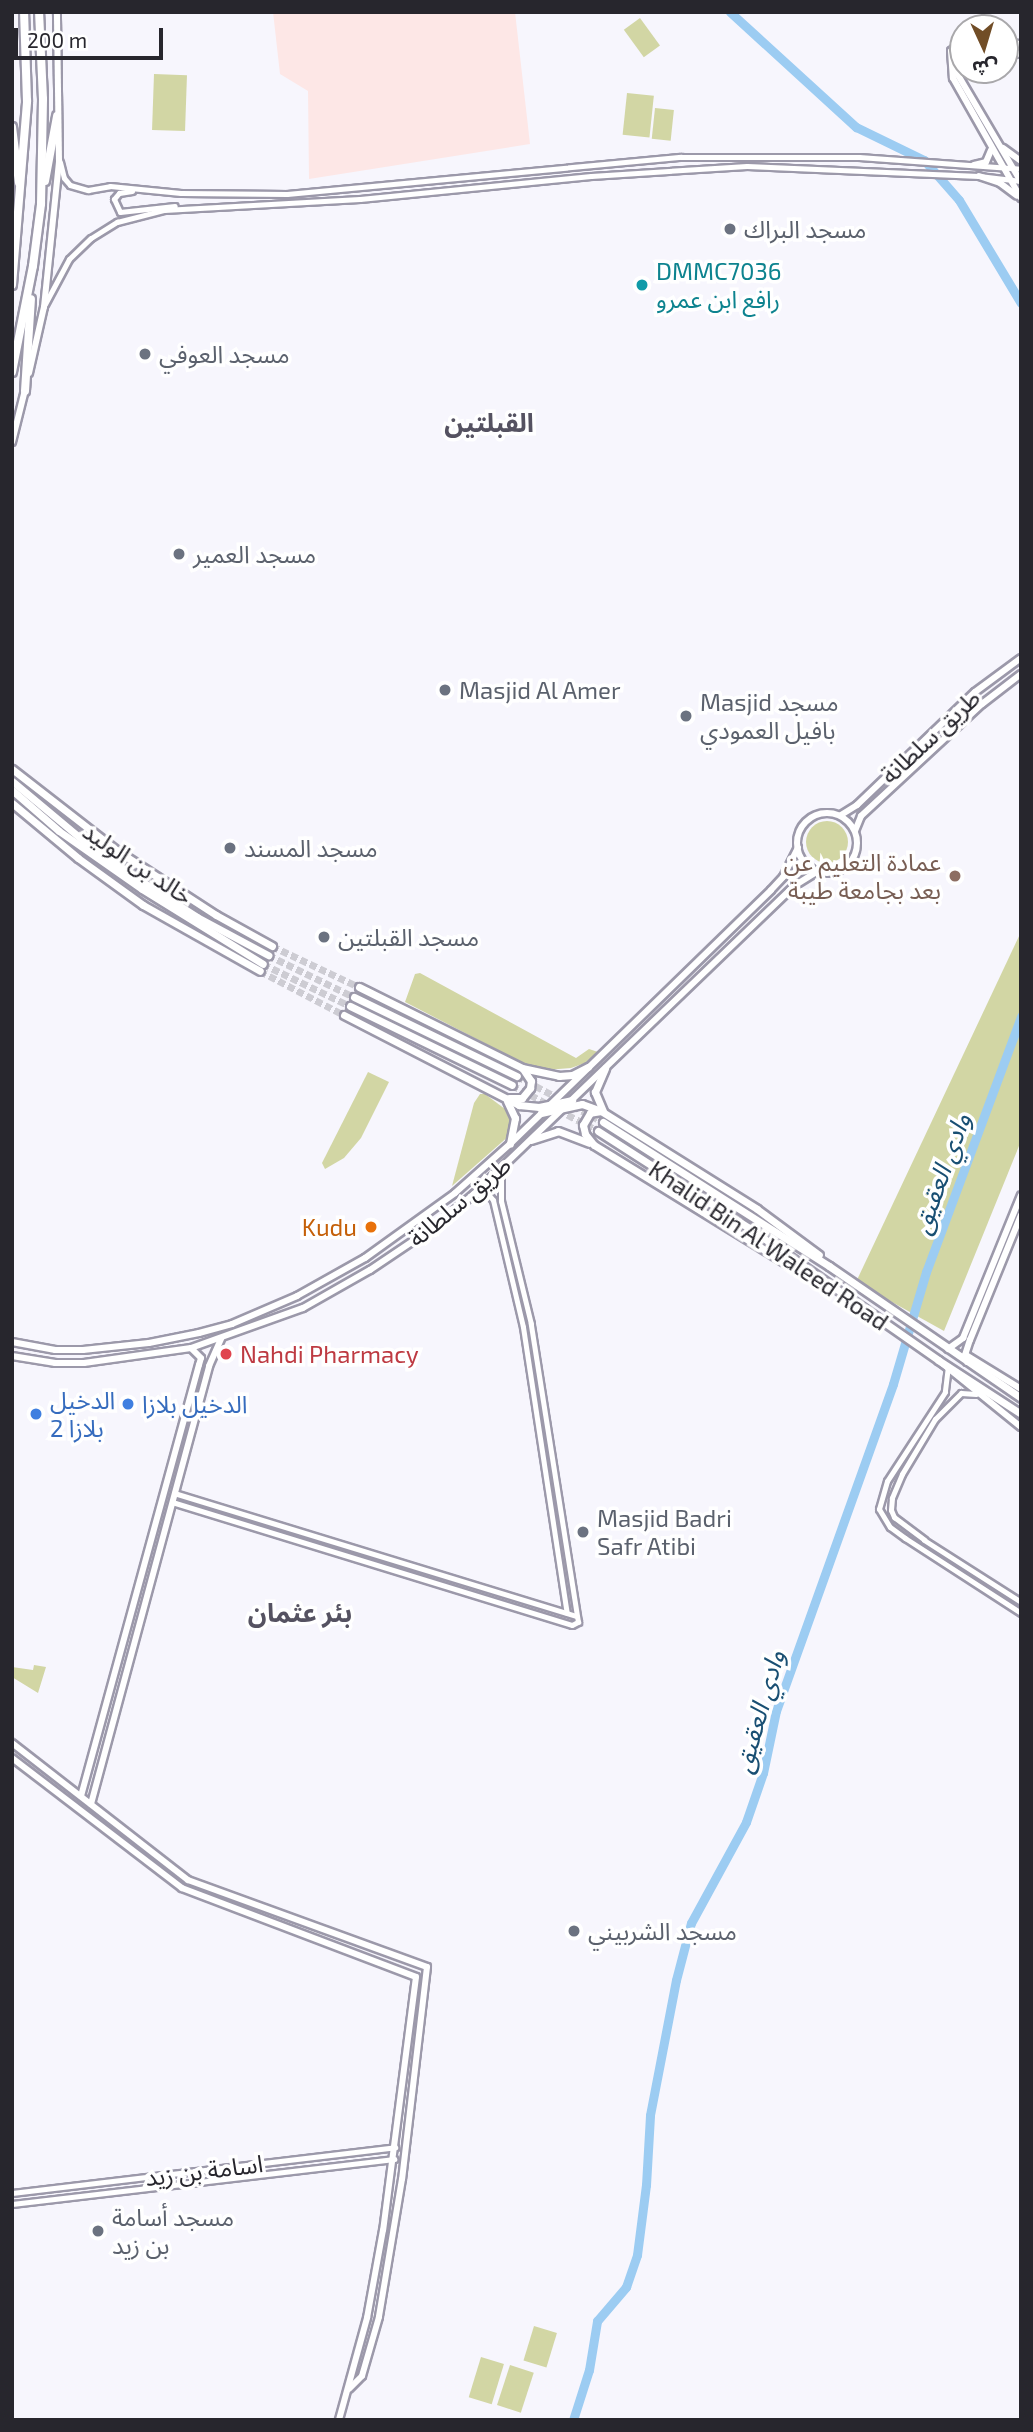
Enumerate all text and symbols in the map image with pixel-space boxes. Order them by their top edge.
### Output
scale bar [18,14,166,58]
north arrow [949,14,1019,84]
text: 200 m [27,27,87,52]
text: ش [972,56,999,81]
place label: مسجد البراك [744,215,866,243]
marker: مسجد البراك [722,221,738,237]
place label: DMMC7036 رافع ابن عمرو [656,257,782,313]
marker: DMMC7036 رافع ابن عمرو [634,277,650,293]
place label: مسجد العوفي [159,340,290,368]
marker: مسجد العوفي [137,346,153,362]
district label: القبلتين [444,406,534,438]
place label: مسجد العمير [193,540,316,568]
marker: مسجد العمير [171,546,187,562]
place label: Masjid Al Amer [459,676,622,704]
marker: Masjid Al Amer [437,682,453,698]
street label: طريق سلطانة [874,683,986,789]
place label: Masjid مسجد بافيل العمودي [700,688,839,744]
marker: Masjid مسجد بافيل العمودي [678,708,694,724]
street label: خالد بن الوليد [78,816,198,910]
place label: مسجد المسند [244,834,378,862]
marker: مسجد المسند [222,840,238,856]
place label: عمادة التعليم عن بعد بجامعة طيبة [784,848,941,904]
marker: عمادة التعليم عن بعد بجامعة طيبة [947,868,963,884]
place label: مسجد القبلتين [338,923,479,951]
marker: مسجد القبلتين [316,929,332,945]
water label: وادي العقيق [904,1109,976,1237]
street label: طريق سلطانة [402,1150,516,1252]
street label: Khalid Bin Al Waleed Road [643,1154,895,1336]
place label: Kudu [302,1213,357,1241]
marker: Kudu [363,1219,379,1235]
place label: Nahdi Pharmacy [240,1340,419,1368]
marker: Nahdi Pharmacy [218,1346,234,1362]
place label: الدخیل بلازا 2 [50,1386,115,1442]
place label: الدخیل بلازا [142,1390,247,1418]
marker: الدخیل بلازا [120,1396,136,1412]
marker: الدخیل بلازا 2 [28,1406,44,1422]
place label: Masjid Badri Safr Atibi [597,1504,732,1560]
marker: Masjid Badri Safr Atibi [575,1524,591,1540]
district label: بئر عثمان [248,1596,352,1628]
water label: وادي العقيق [726,1646,790,1776]
place label: مسجد الشربيني [588,1917,737,1945]
marker: مسجد الشربيني [566,1923,582,1939]
street label: اسامة بن زید [143,2148,265,2192]
place label: مسجد أسامة بن زيد [112,2203,234,2259]
marker: مسجد أسامة بن زيد [90,2223,106,2239]

